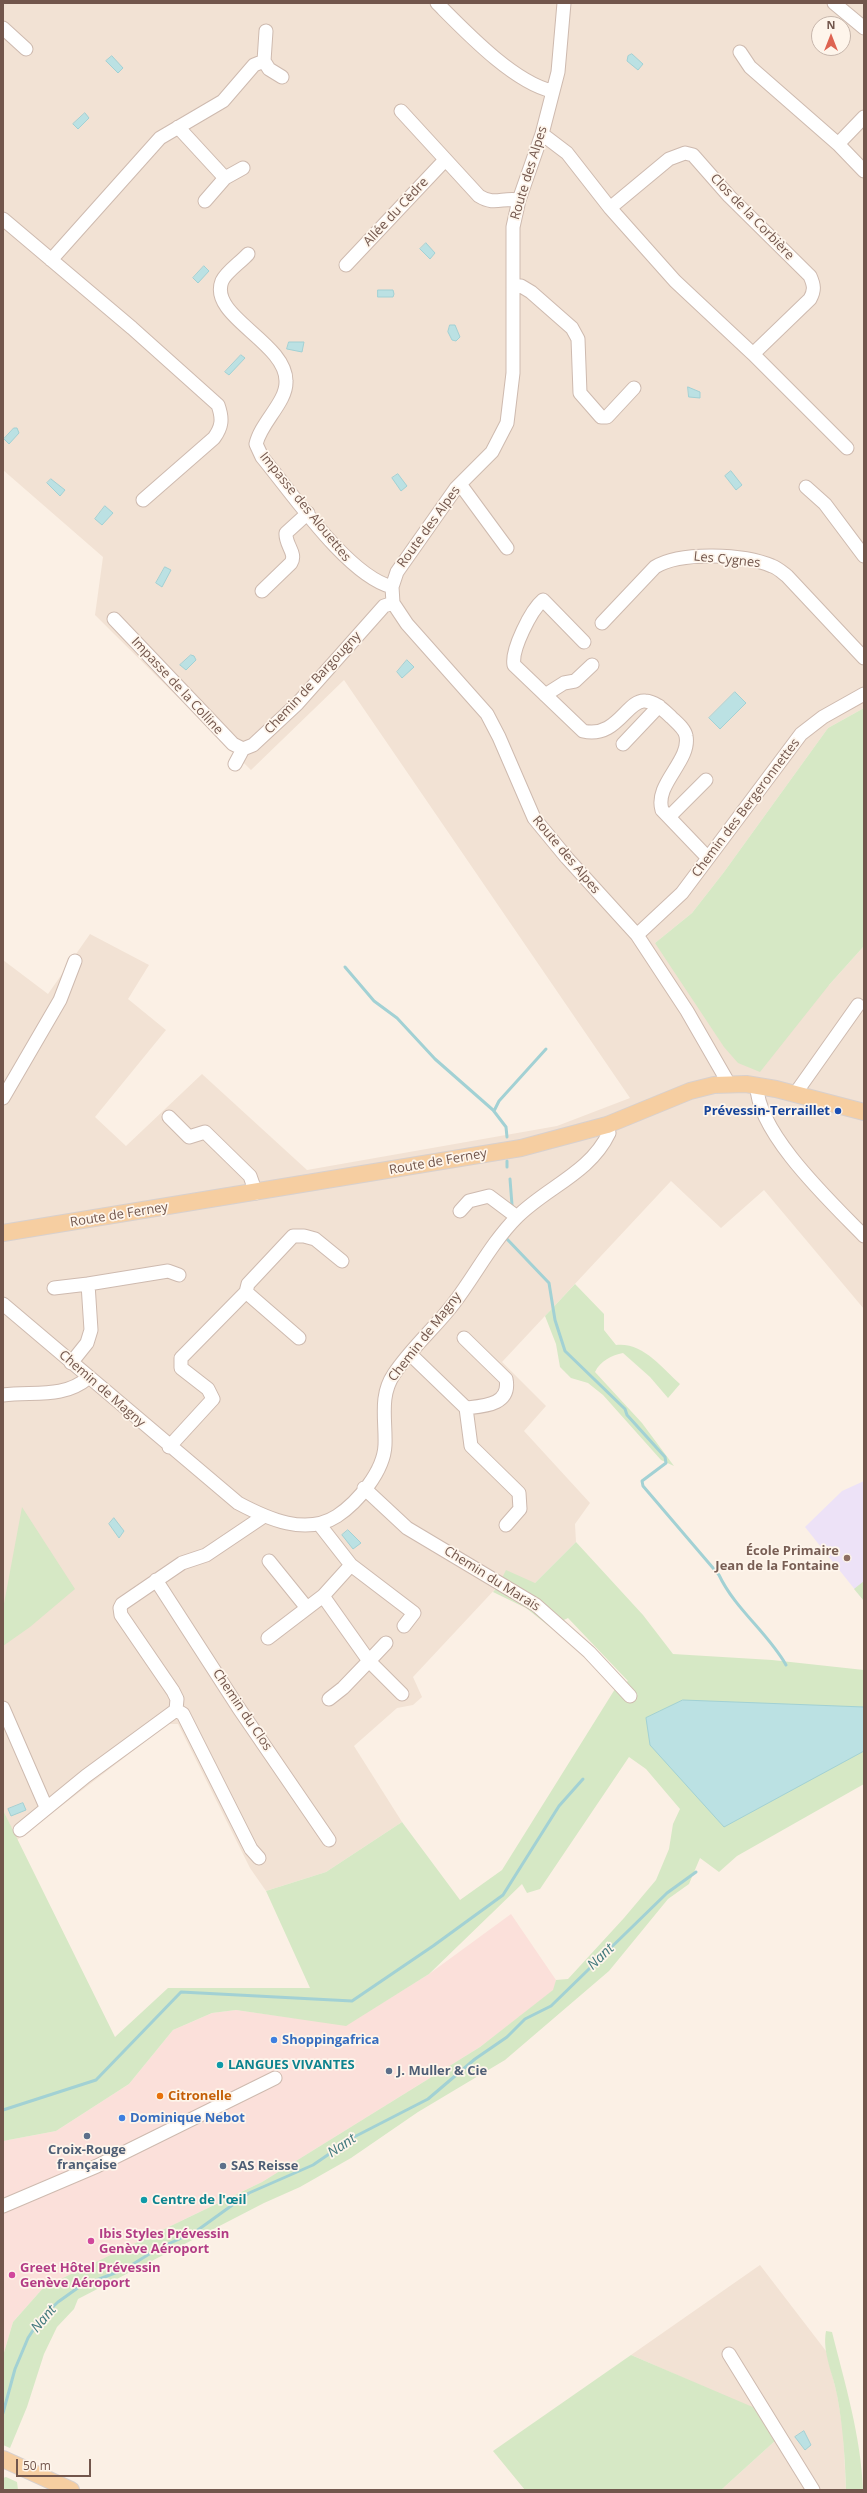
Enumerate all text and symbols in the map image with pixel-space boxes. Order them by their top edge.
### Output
north arrow [811,16,851,56]
text: N [827,17,835,32]
street label: Route des Alpes [507,124,551,222]
street label: Clos de la Corbière [707,171,797,263]
street label: Allée du Cèdre [360,174,432,250]
street label: Impasse des Alouettes [256,449,354,565]
street label: Route des Alpes [394,483,464,571]
street label: Les Cygnes [693,549,761,571]
street label: Chemin de Bargougny [262,629,364,737]
street label: Impasse de la Colline [128,634,226,738]
street label: Chemin des Bergeronnettes [689,736,803,880]
street label: Route des Alpes [529,813,603,897]
place label: Prévessin-Terraillet [703,1103,830,1119]
marker: Prévessin-Terraillet [833,1106,843,1116]
street label: Route de Ferney [388,1146,488,1178]
street label: Route de Ferney [69,1200,169,1230]
street label: Chemin de Magny [385,1289,465,1385]
street label: Chemin de Magny [56,1347,148,1431]
street label: Chemin du Marais [441,1543,543,1615]
place label: École Primaire Jean de la Fontaine [715,1543,839,1574]
marker: École Primaire Jean de la Fontaine [842,1553,852,1563]
street label: Chemin du Clos [209,1666,275,1754]
water label: Nant [584,1940,618,1974]
place label: Shoppingafrica [282,2032,379,2048]
marker: Shoppingafrica [269,2035,279,2045]
place label: LANGUES VIVANTES [228,2057,355,2073]
marker: LANGUES VIVANTES [215,2060,225,2070]
place label: J. Muller & Cie [397,2063,487,2079]
marker: J. Muller & Cie [384,2066,394,2076]
place label: Citronelle [168,2088,232,2104]
marker: Citronelle [155,2091,165,2101]
place label: Dominique Nebot [130,2110,245,2126]
marker: Dominique Nebot [117,2113,127,2123]
marker: Croix-Rouge française [82,2131,92,2141]
water label: Nant [325,2131,359,2161]
place label: Croix-Rouge française [48,2142,126,2173]
place label: SAS Reisse [231,2158,299,2174]
marker: SAS Reisse [218,2161,228,2171]
place label: Centre de l'œil [152,2192,246,2208]
marker: Centre de l'œil [139,2195,149,2205]
place label: Ibis Styles Prévessin Genève Aéroport [99,2226,229,2257]
marker: Ibis Styles Prévessin Genève Aéroport [86,2236,96,2246]
place label: Greet Hôtel Prévessin Genève Aéroport [20,2260,161,2291]
marker: Greet Hôtel Prévessin Genève Aéroport [7,2270,17,2280]
water label: Nant [28,2302,60,2336]
scale bar [18,2451,93,2477]
text: 50 m [23,2457,51,2474]

